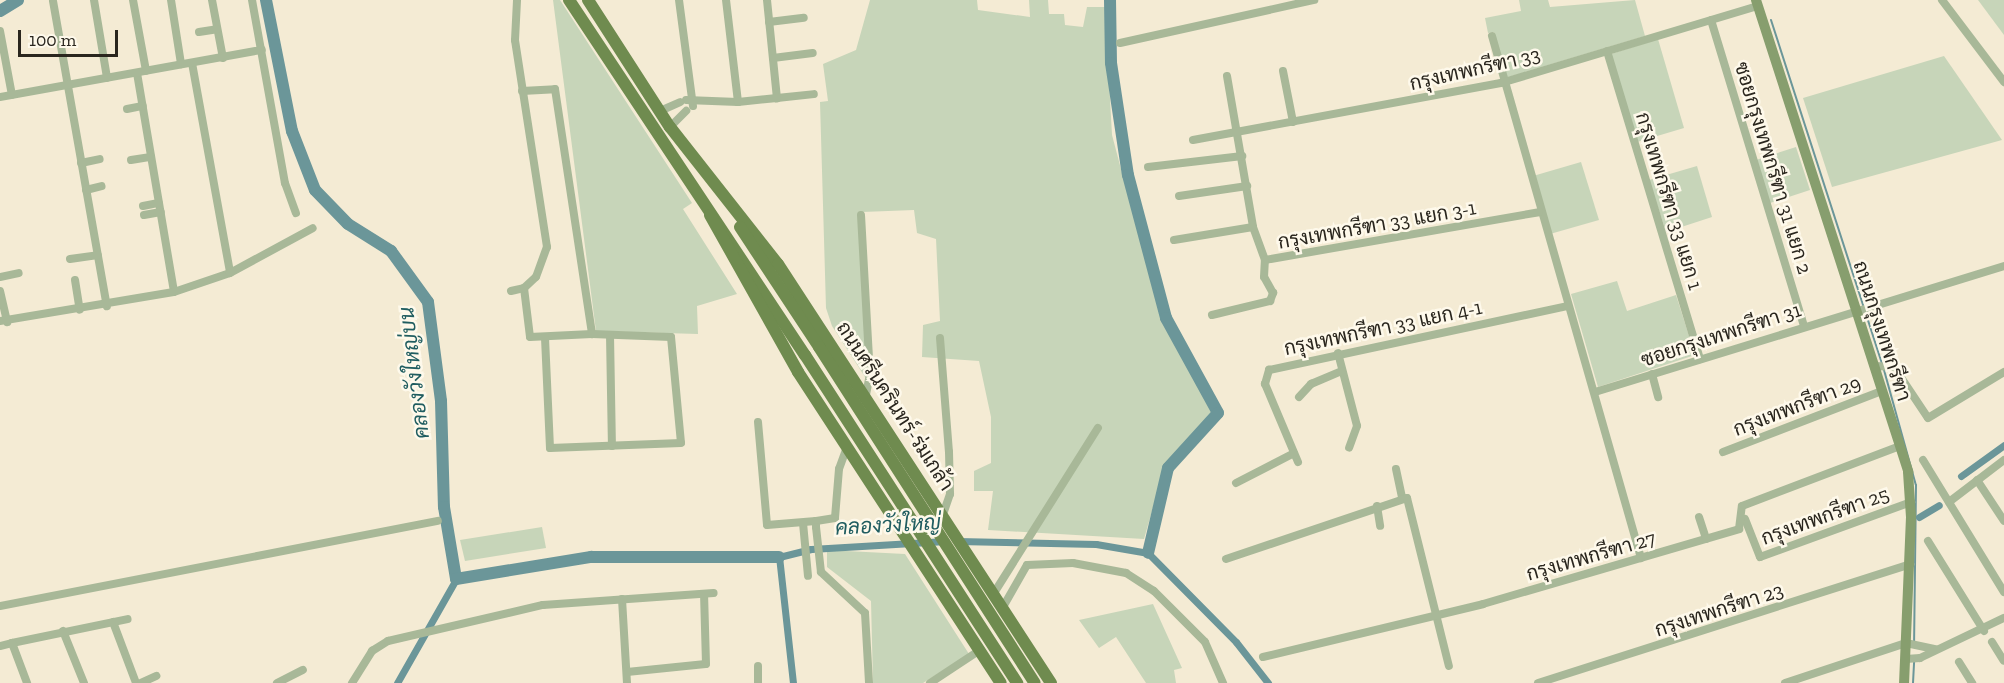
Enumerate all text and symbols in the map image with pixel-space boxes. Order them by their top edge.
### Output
scale bar [21,18,122,56]
text: 100 m [29,29,76,51]
street label: กรุงเทพกรีฑา 33 [1407,42,1543,96]
street label: ซอยกรุงเทพกรีฑา 31 แยก 2 [1729,59,1817,277]
street label: กรุงเทพกรีฑา 33 แยก 1 [1631,109,1707,293]
street label: กรุงเทพกรีฑา 33 แยก 3-1 [1276,196,1478,254]
street label: ถนนกรุงเทพกรีฑา [1848,258,1916,404]
street label: กรุงเทพกรีฑา 33 แยก 4-1 [1282,295,1484,361]
street label: ซอยกรุงเทพกรีฑา 31 [1638,298,1804,372]
water label: คลองวังใหญ่บน [393,306,435,440]
street label: ถนนศรีนครินทร์-ร่มเกล้า [831,317,959,495]
street label: กรุงเทพกรีฑา 29 [1730,371,1864,441]
street label: กรุงเทพกรีฑา 25 [1758,482,1892,550]
water label: คลองวังใหญ่ [834,510,942,540]
street label: กรุงเทพกรีฑา 27 [1524,526,1658,586]
street label: กรุงเทพกรีฑา 23 [1652,578,1786,642]

